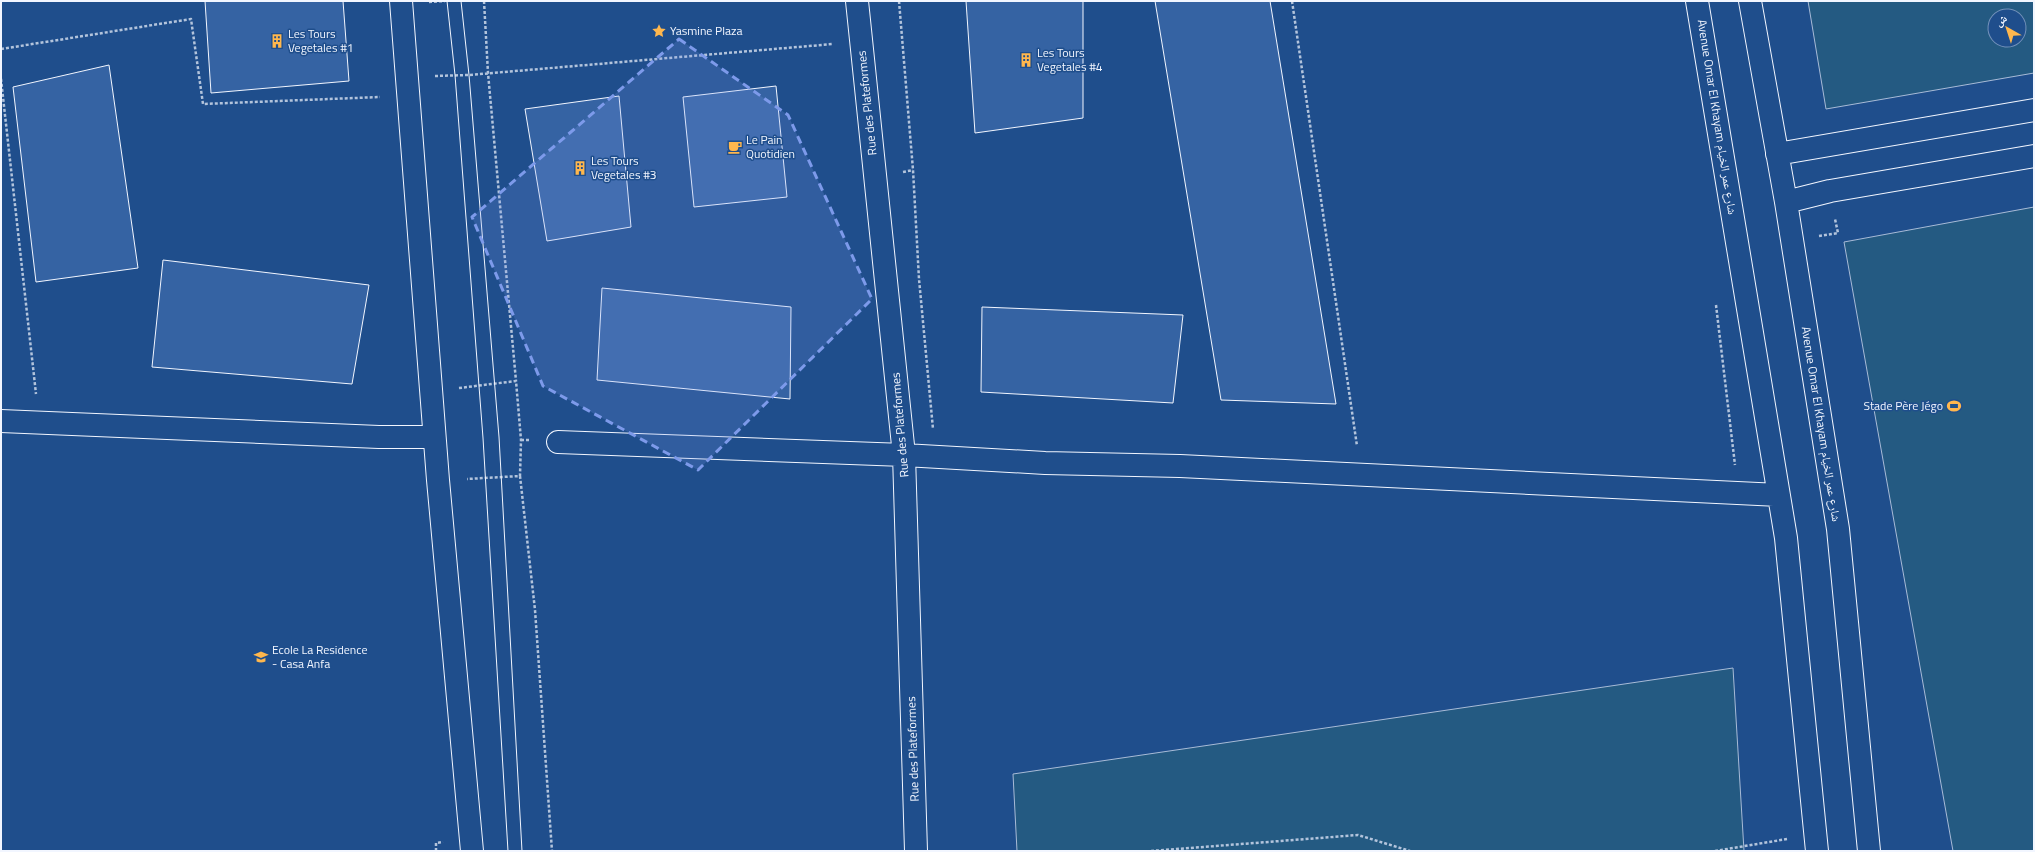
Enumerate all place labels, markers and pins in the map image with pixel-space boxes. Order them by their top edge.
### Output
place label: Yasmine Plaza [670,21,742,40]
place icon: Yasmine Plaza [651,23,667,39]
place label: Les Tours Vegetales #1 [288,24,354,57]
building icon: Les Tours Vegetales #1 [269,33,285,49]
place label: Les Tours Vegetales #4 [1037,43,1103,76]
building icon: Les Tours Vegetales #4 [1018,52,1034,68]
place label: Le Pain Quotidien [746,130,795,163]
cafe icon: Le Pain Quotidien [727,139,743,155]
place label: Les Tours Vegetales #3 [591,151,657,184]
building icon: Les Tours Vegetales #3 [572,160,588,176]
place label: Stade Père Jégo [1863,396,1943,415]
sports icon: Stade Père Jégo [1946,398,1962,414]
place label: Ecole La Residence - Casa Anfa [272,640,368,673]
school or university icon: Ecole La Residence - Casa Anfa [253,649,269,665]

